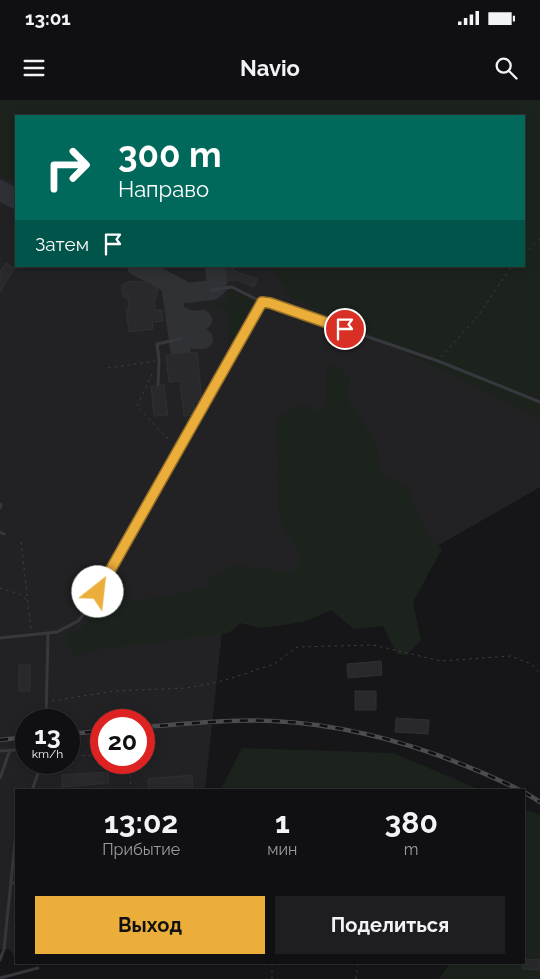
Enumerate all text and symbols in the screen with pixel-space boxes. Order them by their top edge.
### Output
text: 13:01 [25,7,71,29]
icon: menu [20,54,48,82]
icon: search [492,54,520,82]
text: Navio [240,55,300,81]
text: 300 m [118,134,222,175]
icon: right [35,135,100,200]
text: Направо [118,176,209,202]
icon: arrive [99,230,127,258]
text: Затем [35,233,89,255]
pin [324,308,366,350]
icon: arrive [331,315,359,343]
position arrow [71,565,123,617]
speed limit sign: 20 [90,709,155,774]
text: 13 [34,720,61,750]
text: km/h [32,747,63,761]
text: 13:02 [104,805,178,840]
text: 1 [275,805,290,840]
text: 380 [385,805,438,840]
text: Прибытие [102,840,180,859]
text: мин [267,840,297,859]
text: m [404,840,419,859]
button: Выход [35,896,265,954]
button: Поделиться [275,896,505,954]

